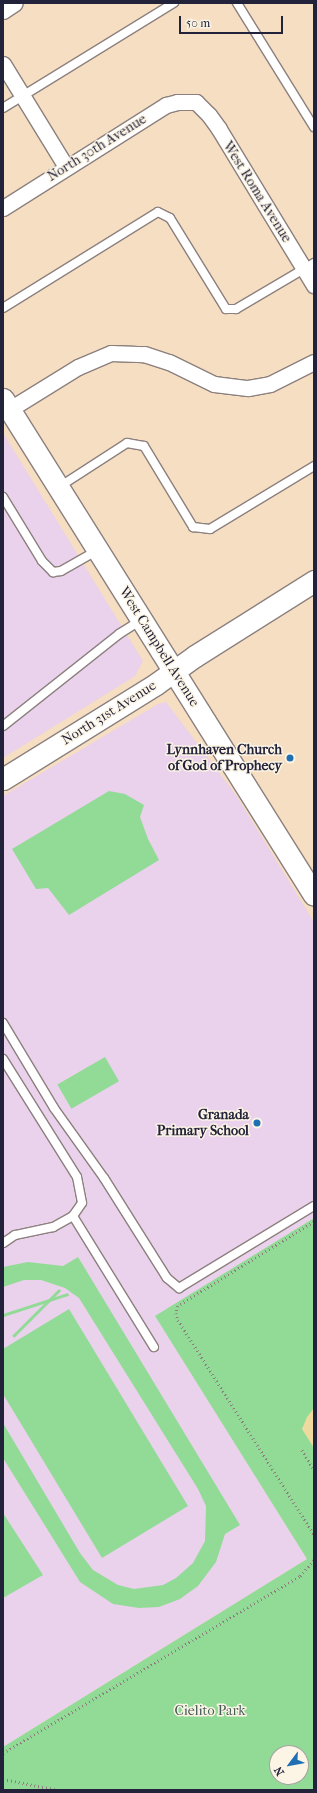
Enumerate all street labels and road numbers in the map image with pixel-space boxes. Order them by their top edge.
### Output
street label: North 30th Avenue [44,111,150,185]
street label: West Roma Avenue [219,138,295,246]
street label: West Campbell Avenue [115,584,203,710]
street label: North 31st Avenue [59,677,159,749]

